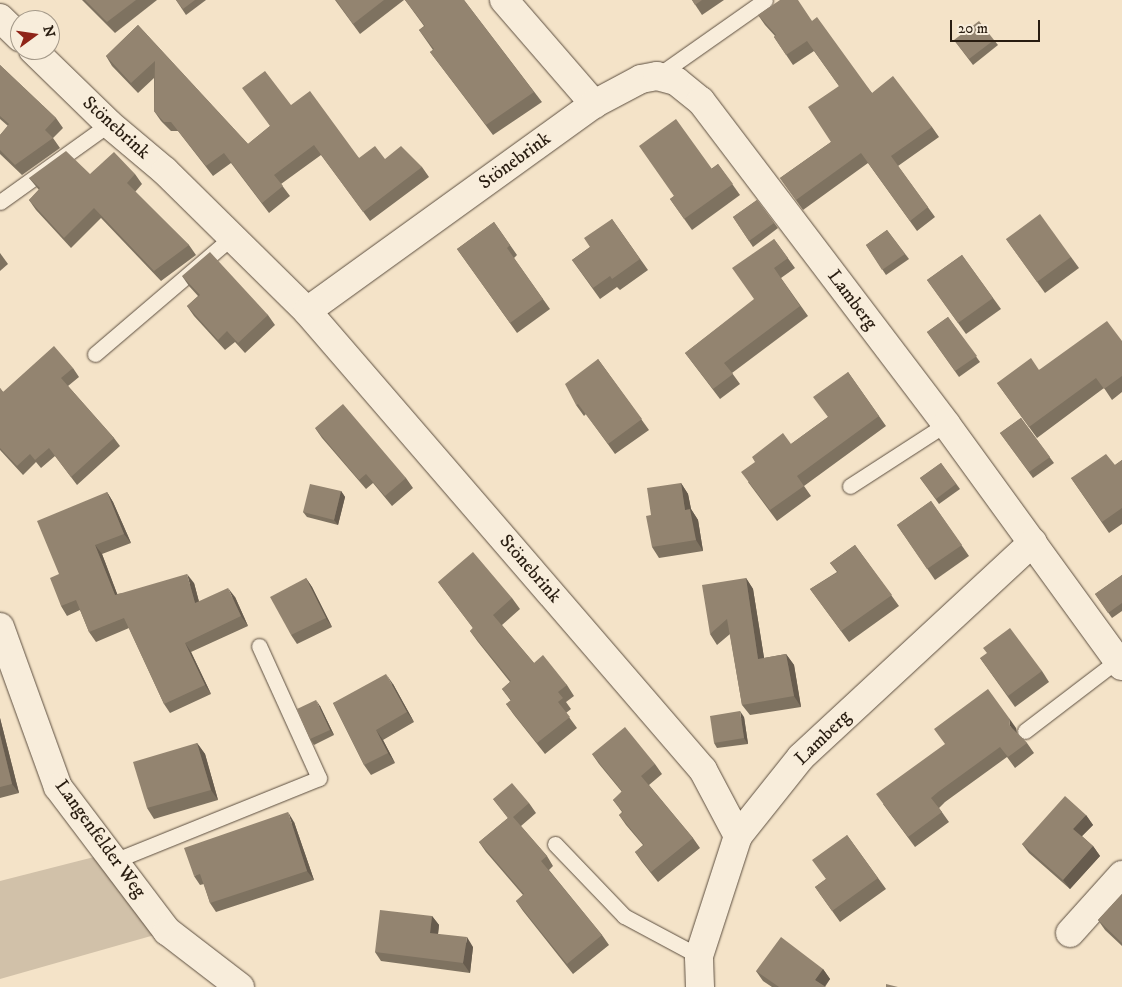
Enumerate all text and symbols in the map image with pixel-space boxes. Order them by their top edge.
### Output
north arrow [10,10,60,60]
scale bar [952,10,1042,42]
text: 20 m [958,19,988,38]
text: N [38,24,59,39]
street label: Stönebrink [77,92,155,164]
street label: Stönebrink [475,127,555,195]
street label: Lamberg [822,266,882,334]
street label: Stönebrink [494,530,566,608]
street label: Lamberg [790,706,856,770]
street label: Langenfelder Weg [50,776,150,902]

